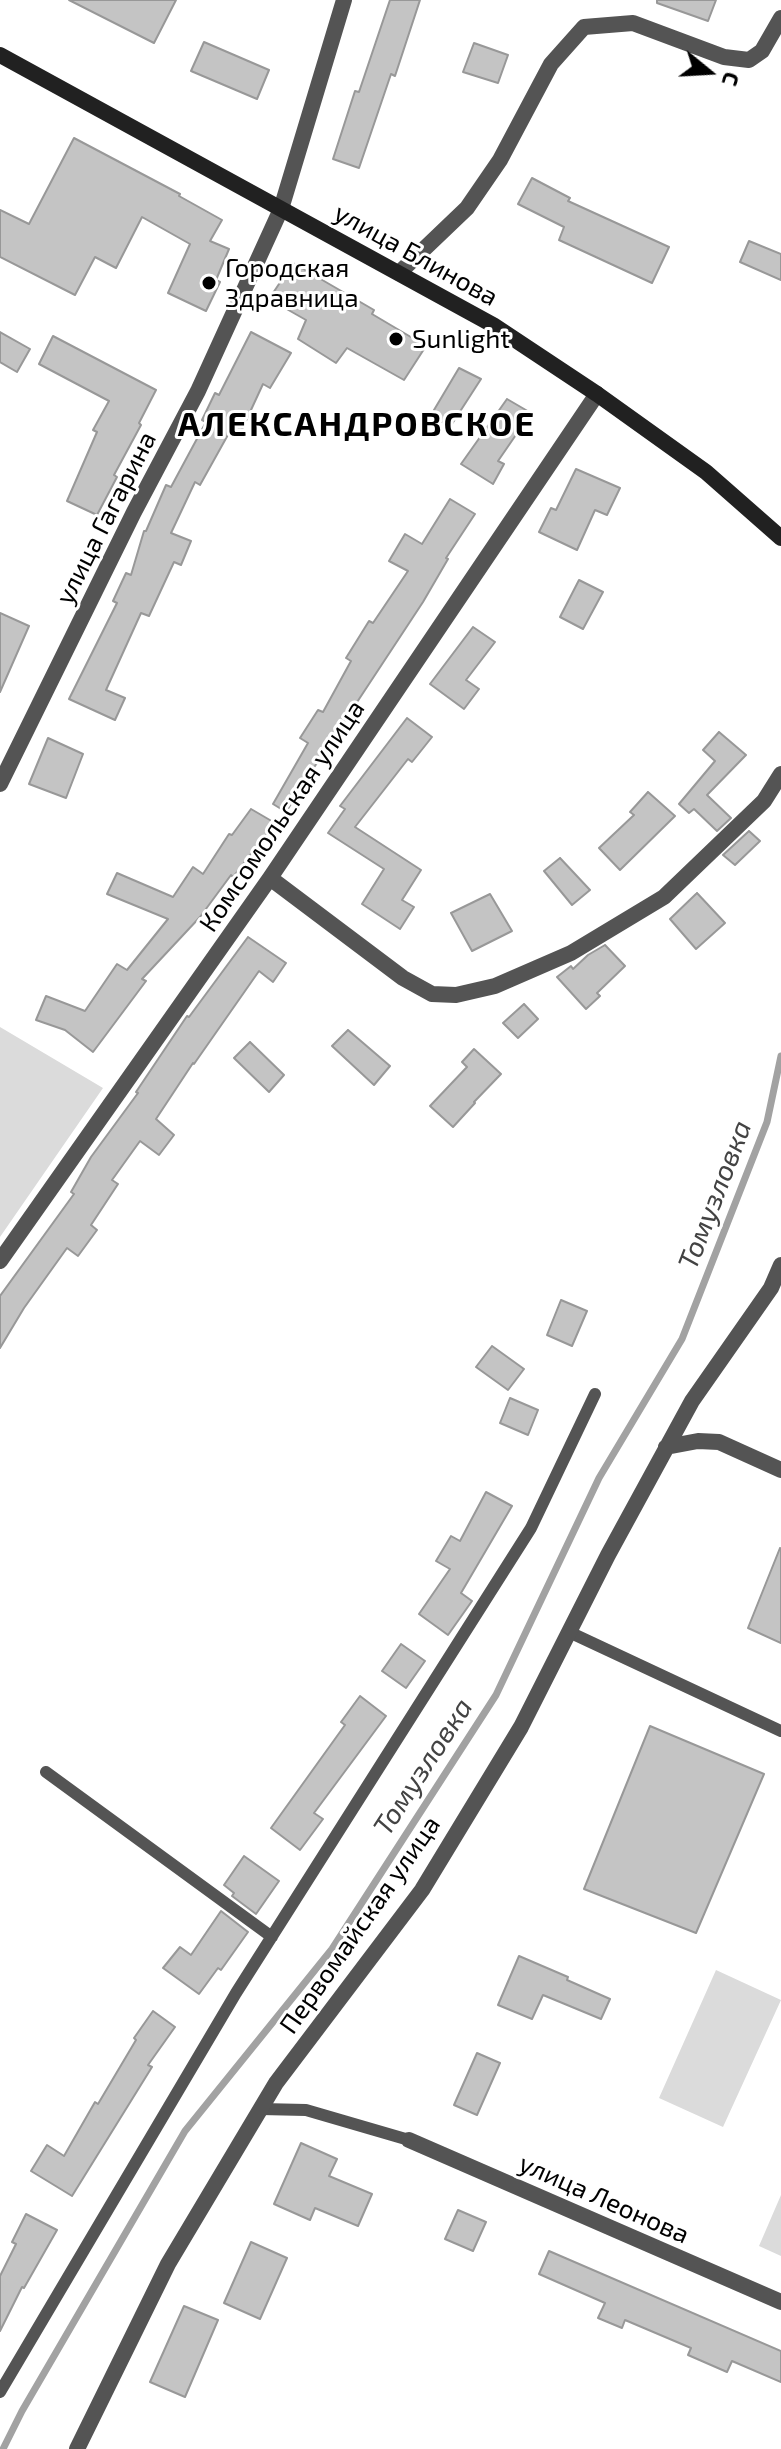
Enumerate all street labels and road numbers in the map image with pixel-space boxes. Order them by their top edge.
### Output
street label: улица Блинова [329,197,503,313]
street label: улица Гагарина [49,426,163,610]
street label: Комсомольская улица [193,694,371,938]
street label: Первомайская улица [273,1810,447,2040]
street label: улица Леонова [514,2148,694,2250]

